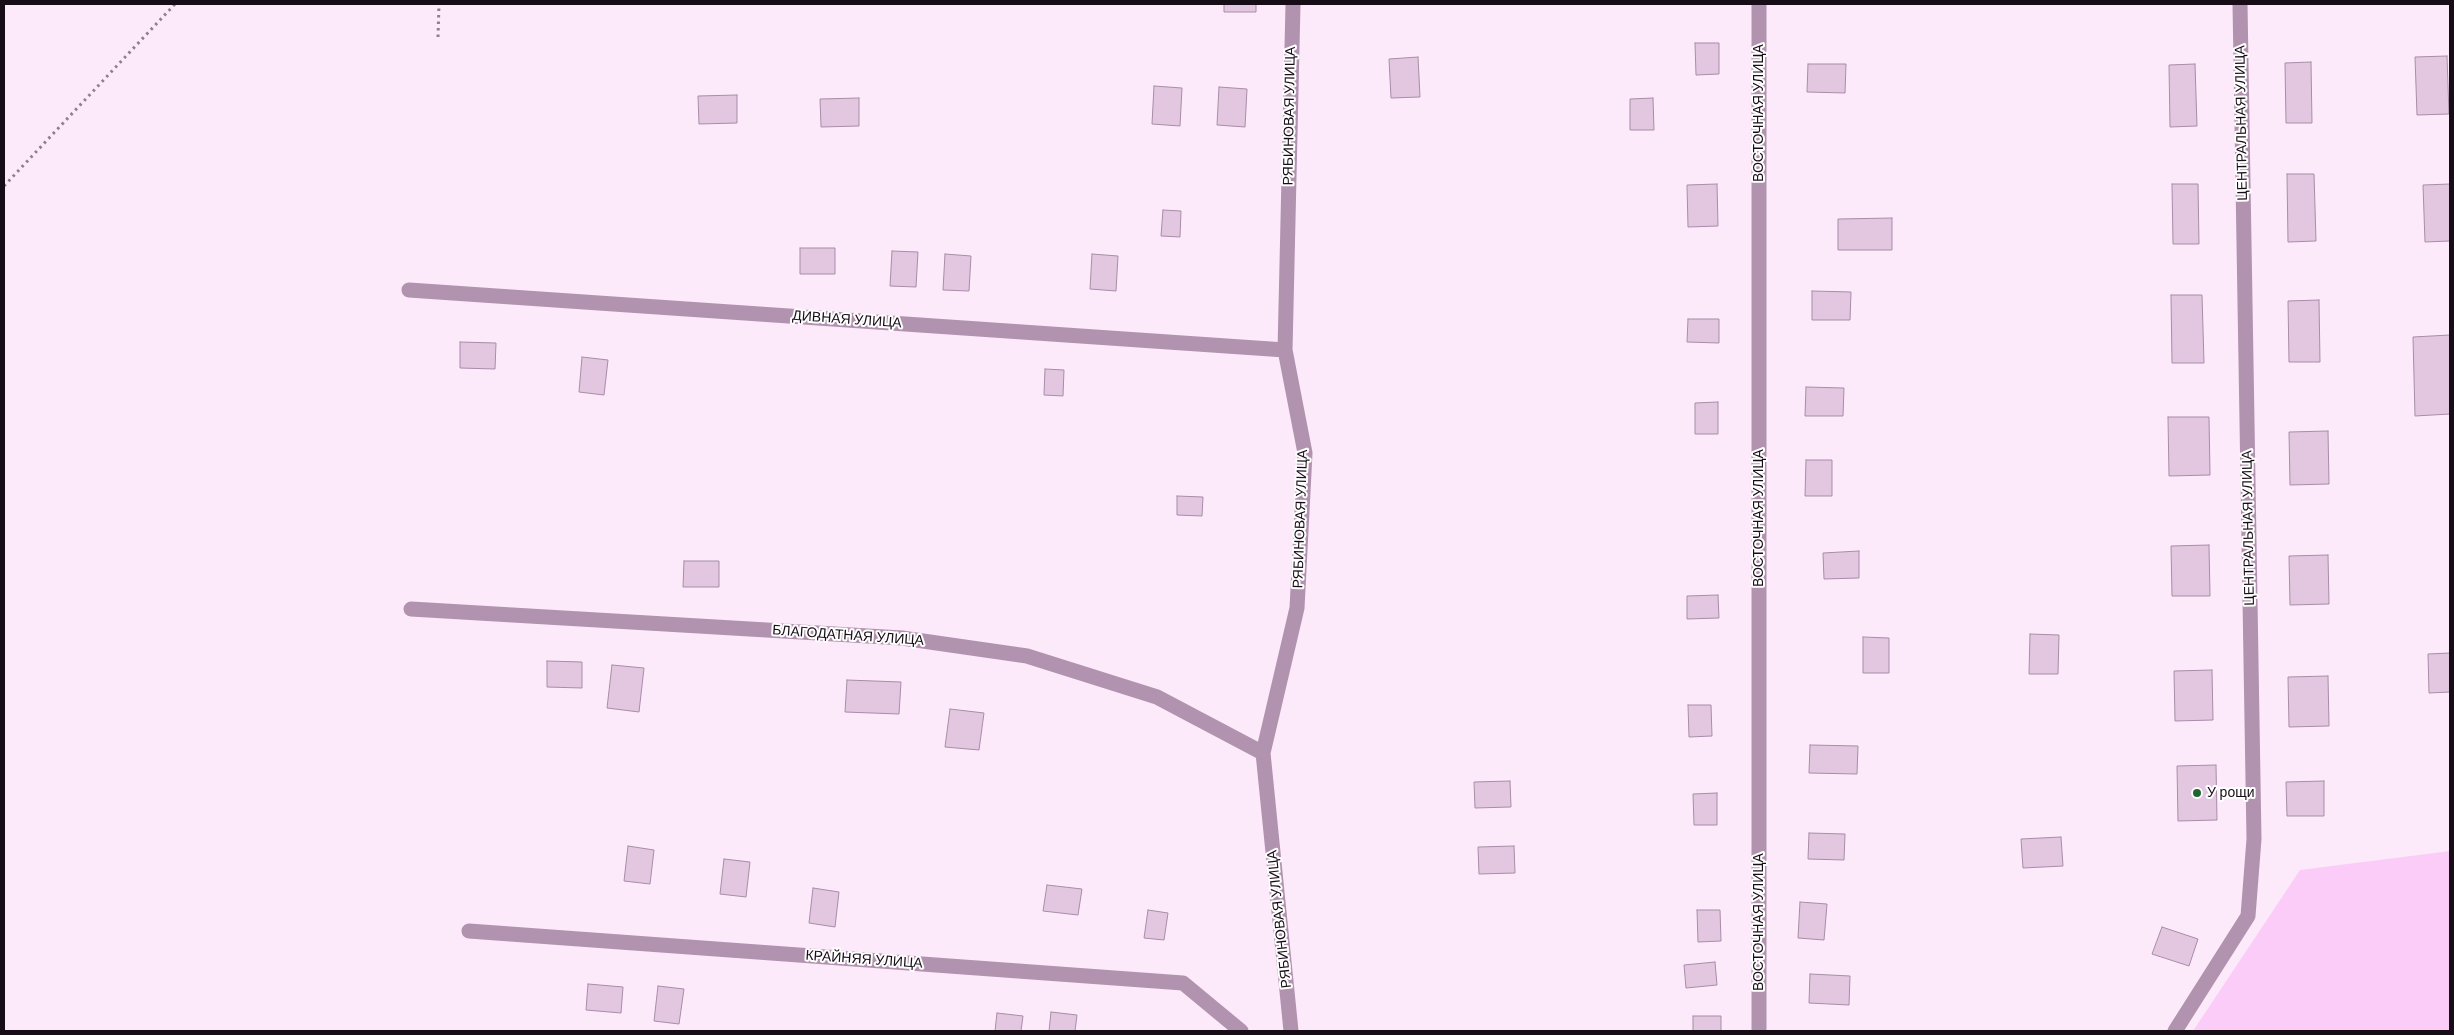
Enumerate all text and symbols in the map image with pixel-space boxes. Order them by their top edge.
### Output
street label: ВОСТОЧНАЯ УЛИЦА [1751,44,1767,182]
street label: ЦЕНТРАЛЬНАЯ УЛИЦА [2232,45,2252,201]
street label: РЯБИНОВАЯ УЛИЦА [1280,46,1300,186]
street label: ДИВНАЯ УЛИЦА [792,308,902,332]
street label: РЯБИНОВАЯ УЛИЦА [1290,449,1312,589]
street label: ВОСТОЧНАЯ УЛИЦА [1751,449,1767,587]
street label: ЦЕНТРАЛЬНАЯ УЛИЦА [2239,450,2259,606]
street label: БЛАГОДАТНАЯ УЛИЦА [772,622,924,650]
place label: У рощи [2207,785,2255,801]
marker: У рощи [2191,787,2203,799]
street label: РЯБИНОВАЯ УЛИЦА [1264,849,1296,989]
street label: ВОСТОЧНАЯ УЛИЦА [1751,853,1767,991]
street label: КРАЙНЯЯ УЛИЦА [805,948,923,972]

